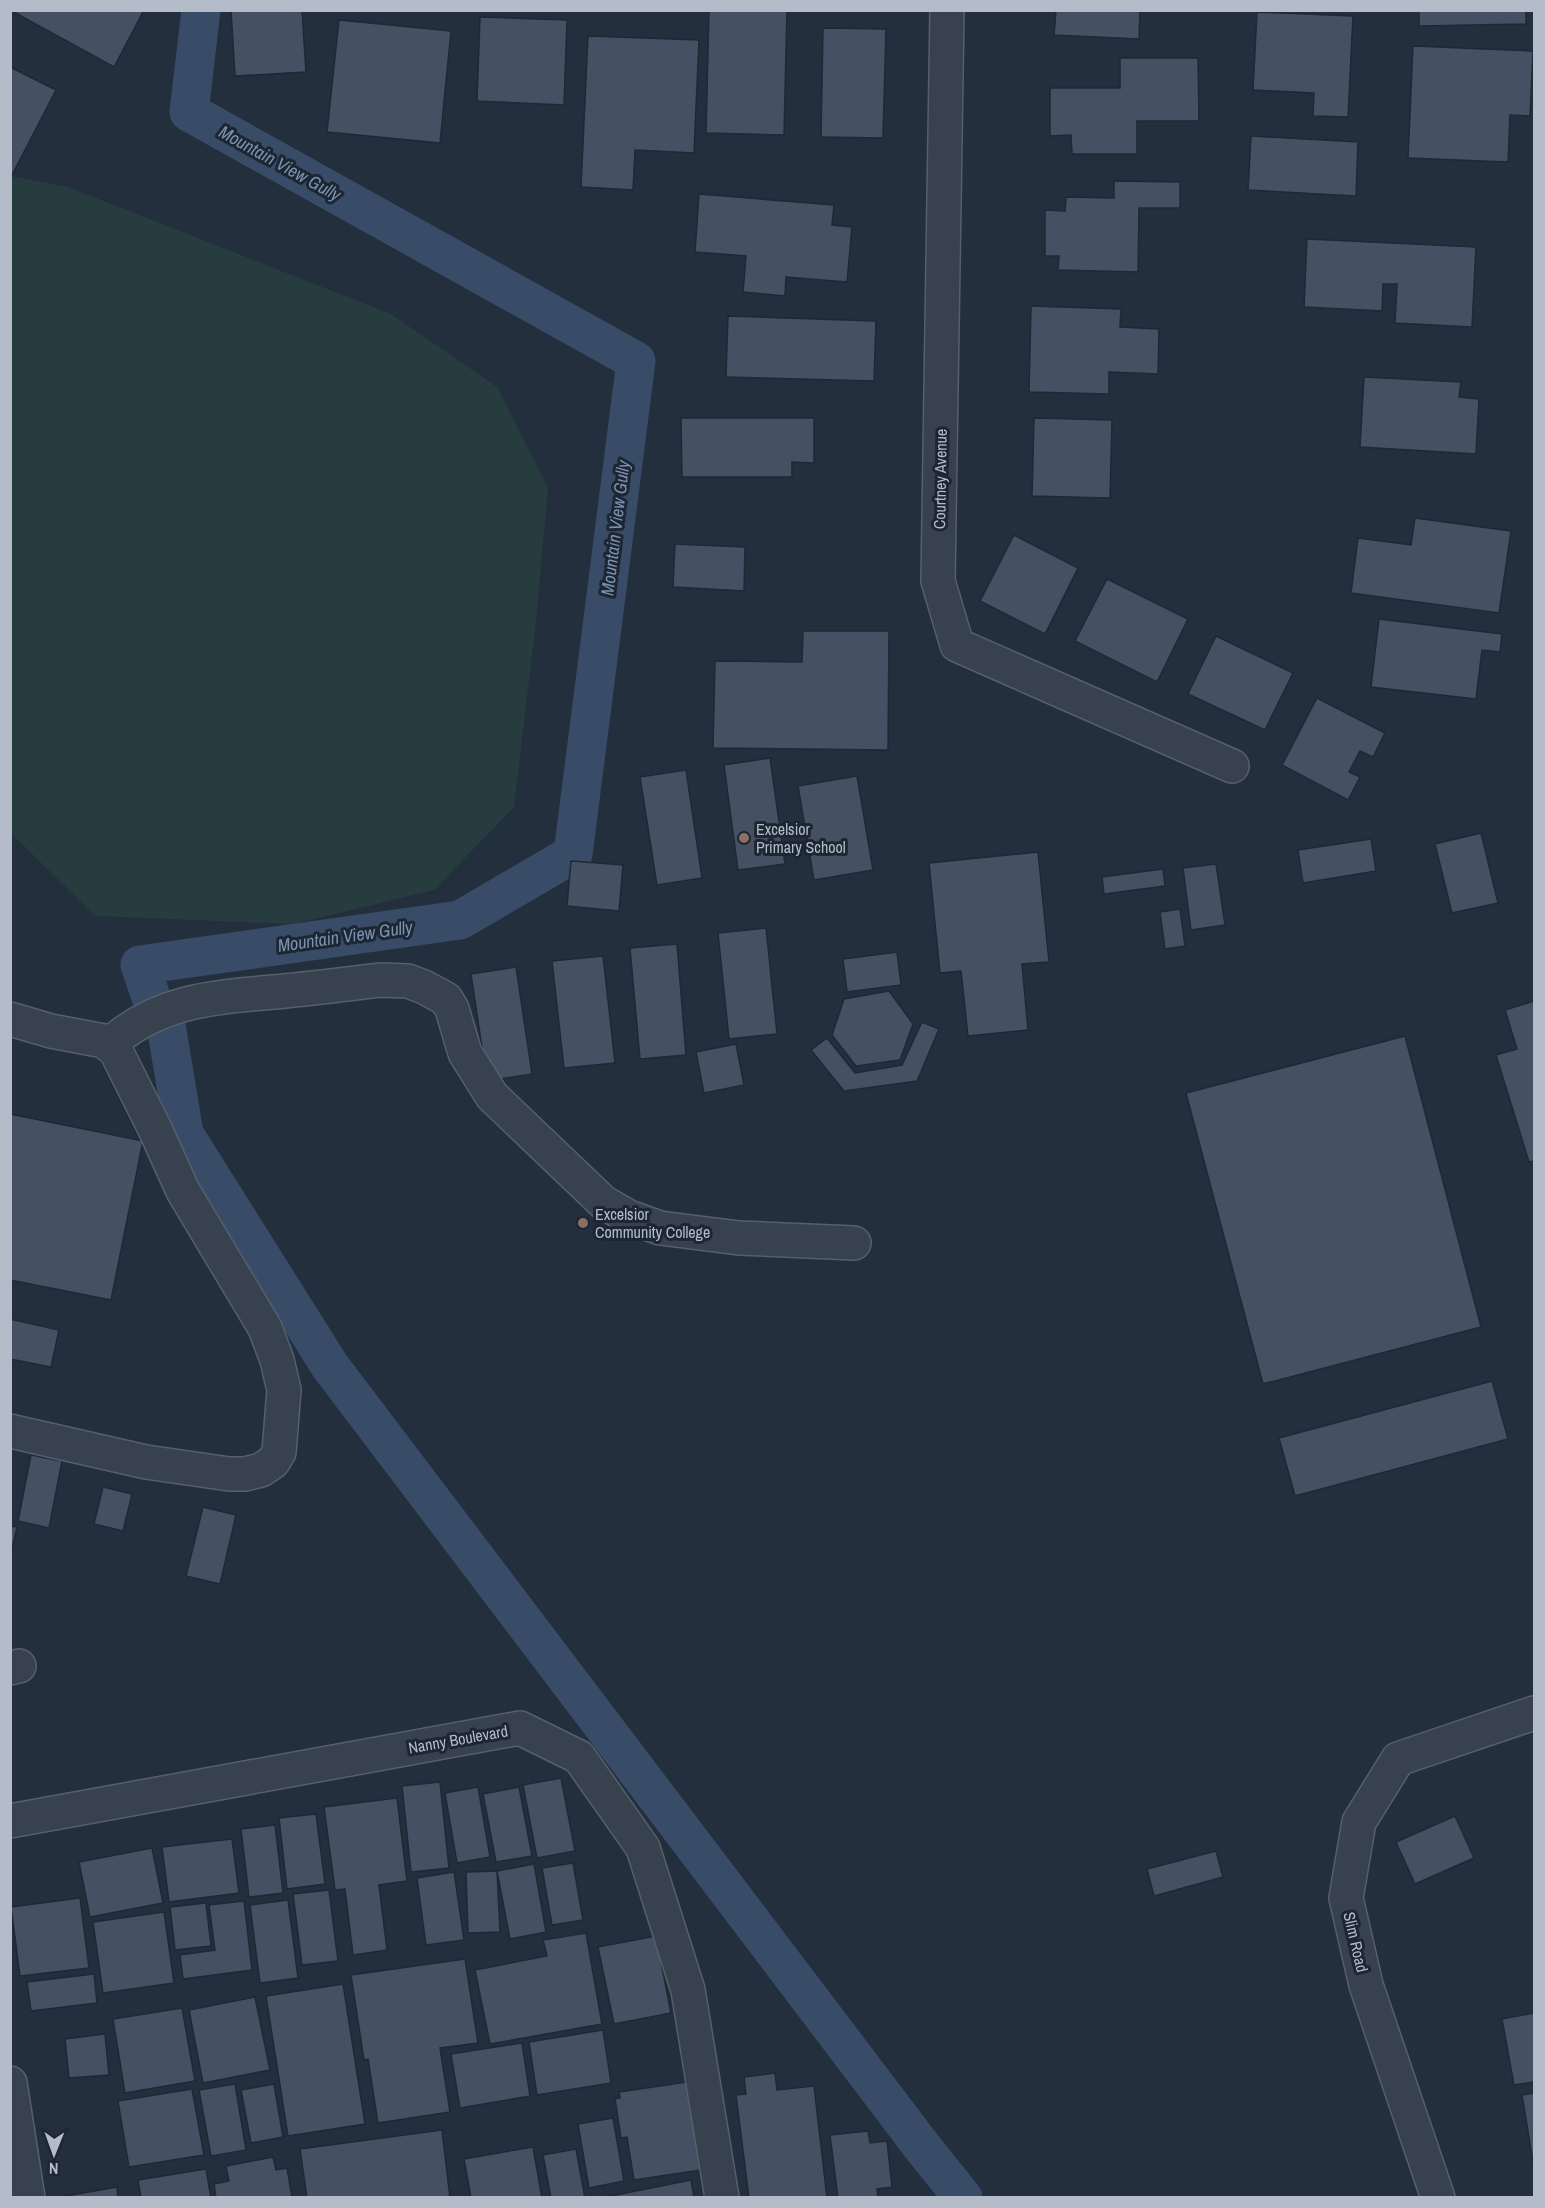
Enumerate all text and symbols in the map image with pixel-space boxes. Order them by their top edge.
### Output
water label: Mountain View Gully [215,119,347,208]
street label: Courtney Avenue [928,429,952,529]
water label: Mountain View Gully [594,457,636,597]
place label: Excelsior Primary School [756,818,846,858]
marker: Excelsior Primary School [737,831,751,845]
water label: Mountain View Gully [276,914,416,958]
place label: Excelsior Community College [595,1203,710,1243]
marker: Excelsior Community College [576,1216,590,1230]
street label: Nanny Boulevard [407,1719,509,1759]
street label: Slim Road [1338,1910,1374,1974]
north arrow [24,2124,84,2184]
text: N [49,2158,59,2180]

